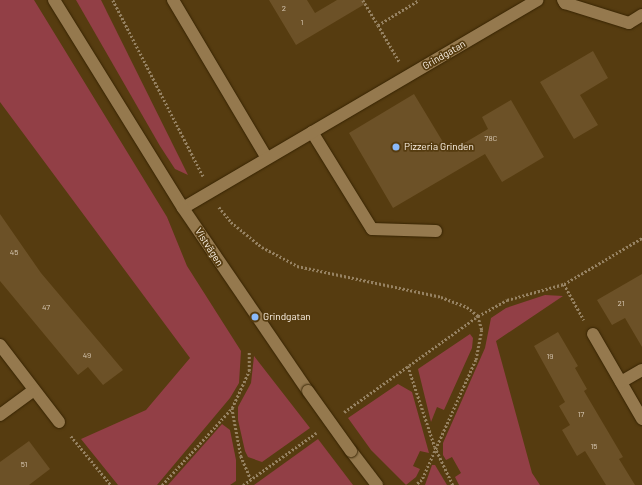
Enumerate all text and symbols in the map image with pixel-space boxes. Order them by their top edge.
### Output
house number: 2 [282,4,286,14]
house number: 1 [301,18,303,28]
street label: Grindgatan [420,38,468,72]
house number: 78C [485,134,497,144]
place label: Pizzeria Grinden [404,141,474,153]
marker: Pizzeria Grinden [391,142,401,152]
street label: Vistvägen [192,226,226,268]
house number: 45 [10,248,18,258]
house number: 21 [618,299,624,309]
house number: 47 [42,303,50,313]
place label: Grindgatan [263,311,311,323]
marker: Grindgatan [250,312,260,322]
house number: 49 [83,351,91,361]
house number: 19 [547,352,553,362]
house number: 17 [578,410,584,420]
house number: 15 [591,442,597,452]
house number: 51 [21,460,27,470]

